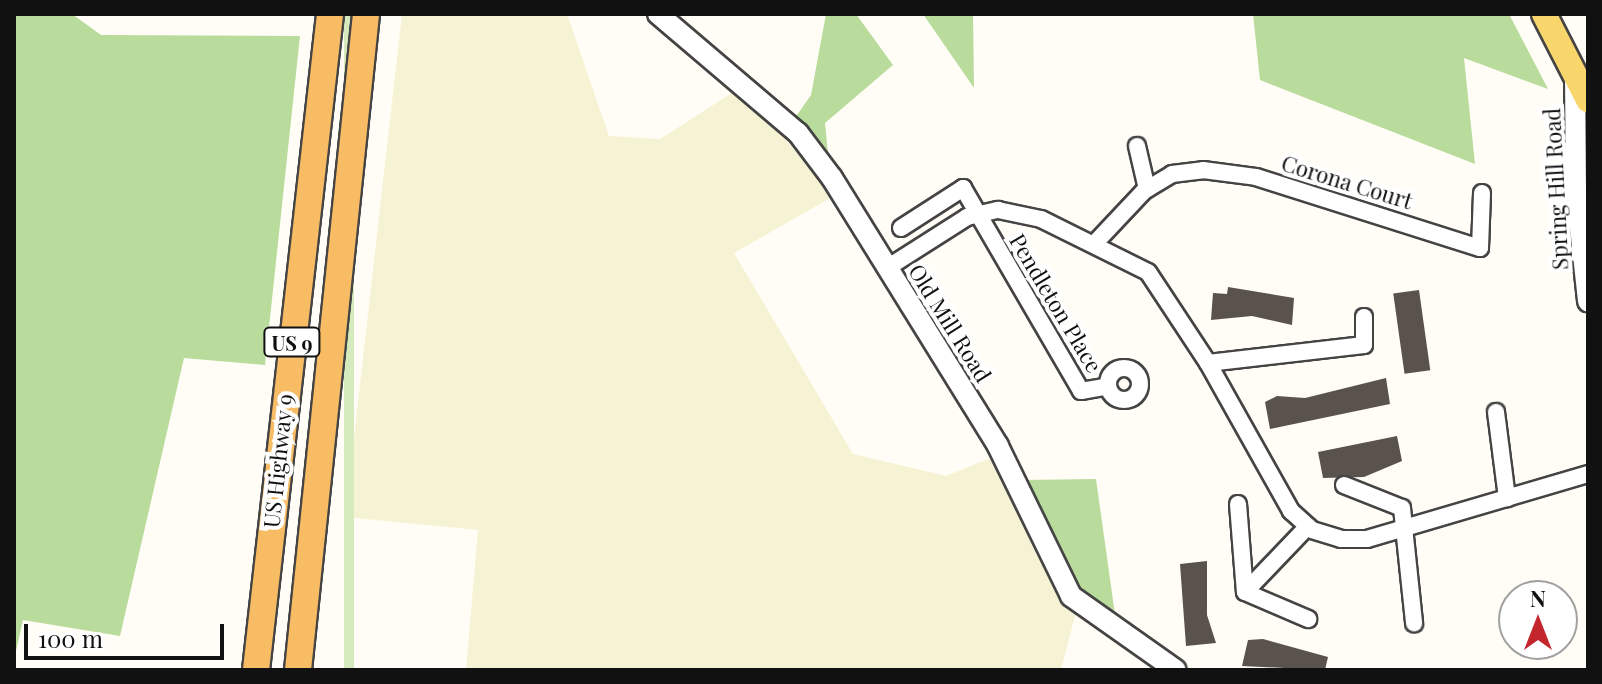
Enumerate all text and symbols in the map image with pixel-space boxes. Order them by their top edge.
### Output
street label: Spring Hill Road [1539,107,1573,271]
street label: Corona Court [1278,150,1416,214]
street label: Pendleton Place [1004,229,1108,377]
street label: Old Mill Road [903,259,997,387]
road number: US 9 [262,326,322,358]
street label: US Highway 9 [258,392,298,530]
north arrow [1498,580,1578,660]
text: N [1530,583,1546,613]
scale bar [28,608,228,658]
text: 100 m [38,622,103,654]

